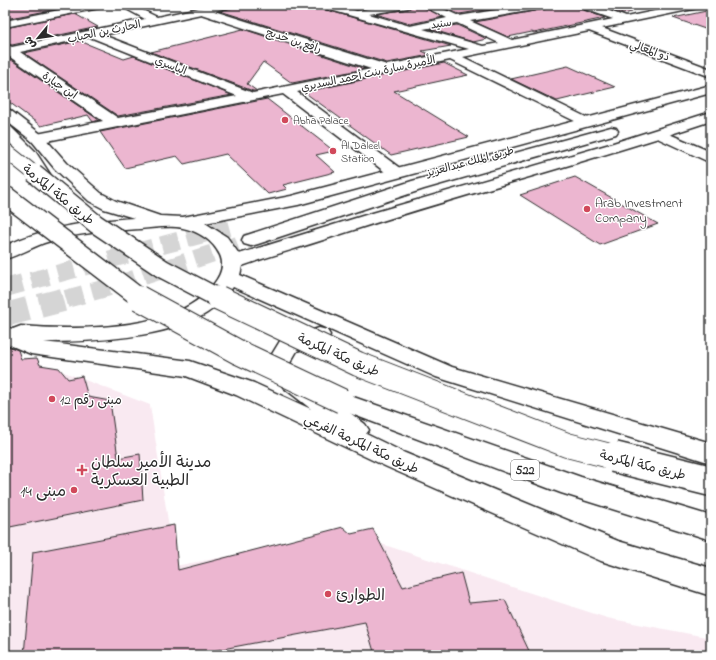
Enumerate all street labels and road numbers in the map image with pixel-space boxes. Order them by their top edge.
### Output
street label: سنيد [430,15,453,33]
street label: الحارث بن الحباب [66,16,142,48]
street label: رافع بن خديج [264,25,323,57]
street label: ذو المعالي [627,36,672,67]
street label: الأميرة سارة بنت أحمد السديري [299,52,437,96]
street label: الياسري [152,53,189,79]
street label: ابن جبارة [39,68,80,104]
street label: طريق الملك عبدالعزيز [424,143,516,182]
street label: طريق مكة المكرمة [18,160,98,230]
street label: طريق مكة المكرمة [294,329,382,382]
street label: طريق مكة المكرمة الفرعي [300,409,422,480]
street label: طريق مكة المكرمة [598,446,688,485]
road number: 522 [511,460,539,480]

